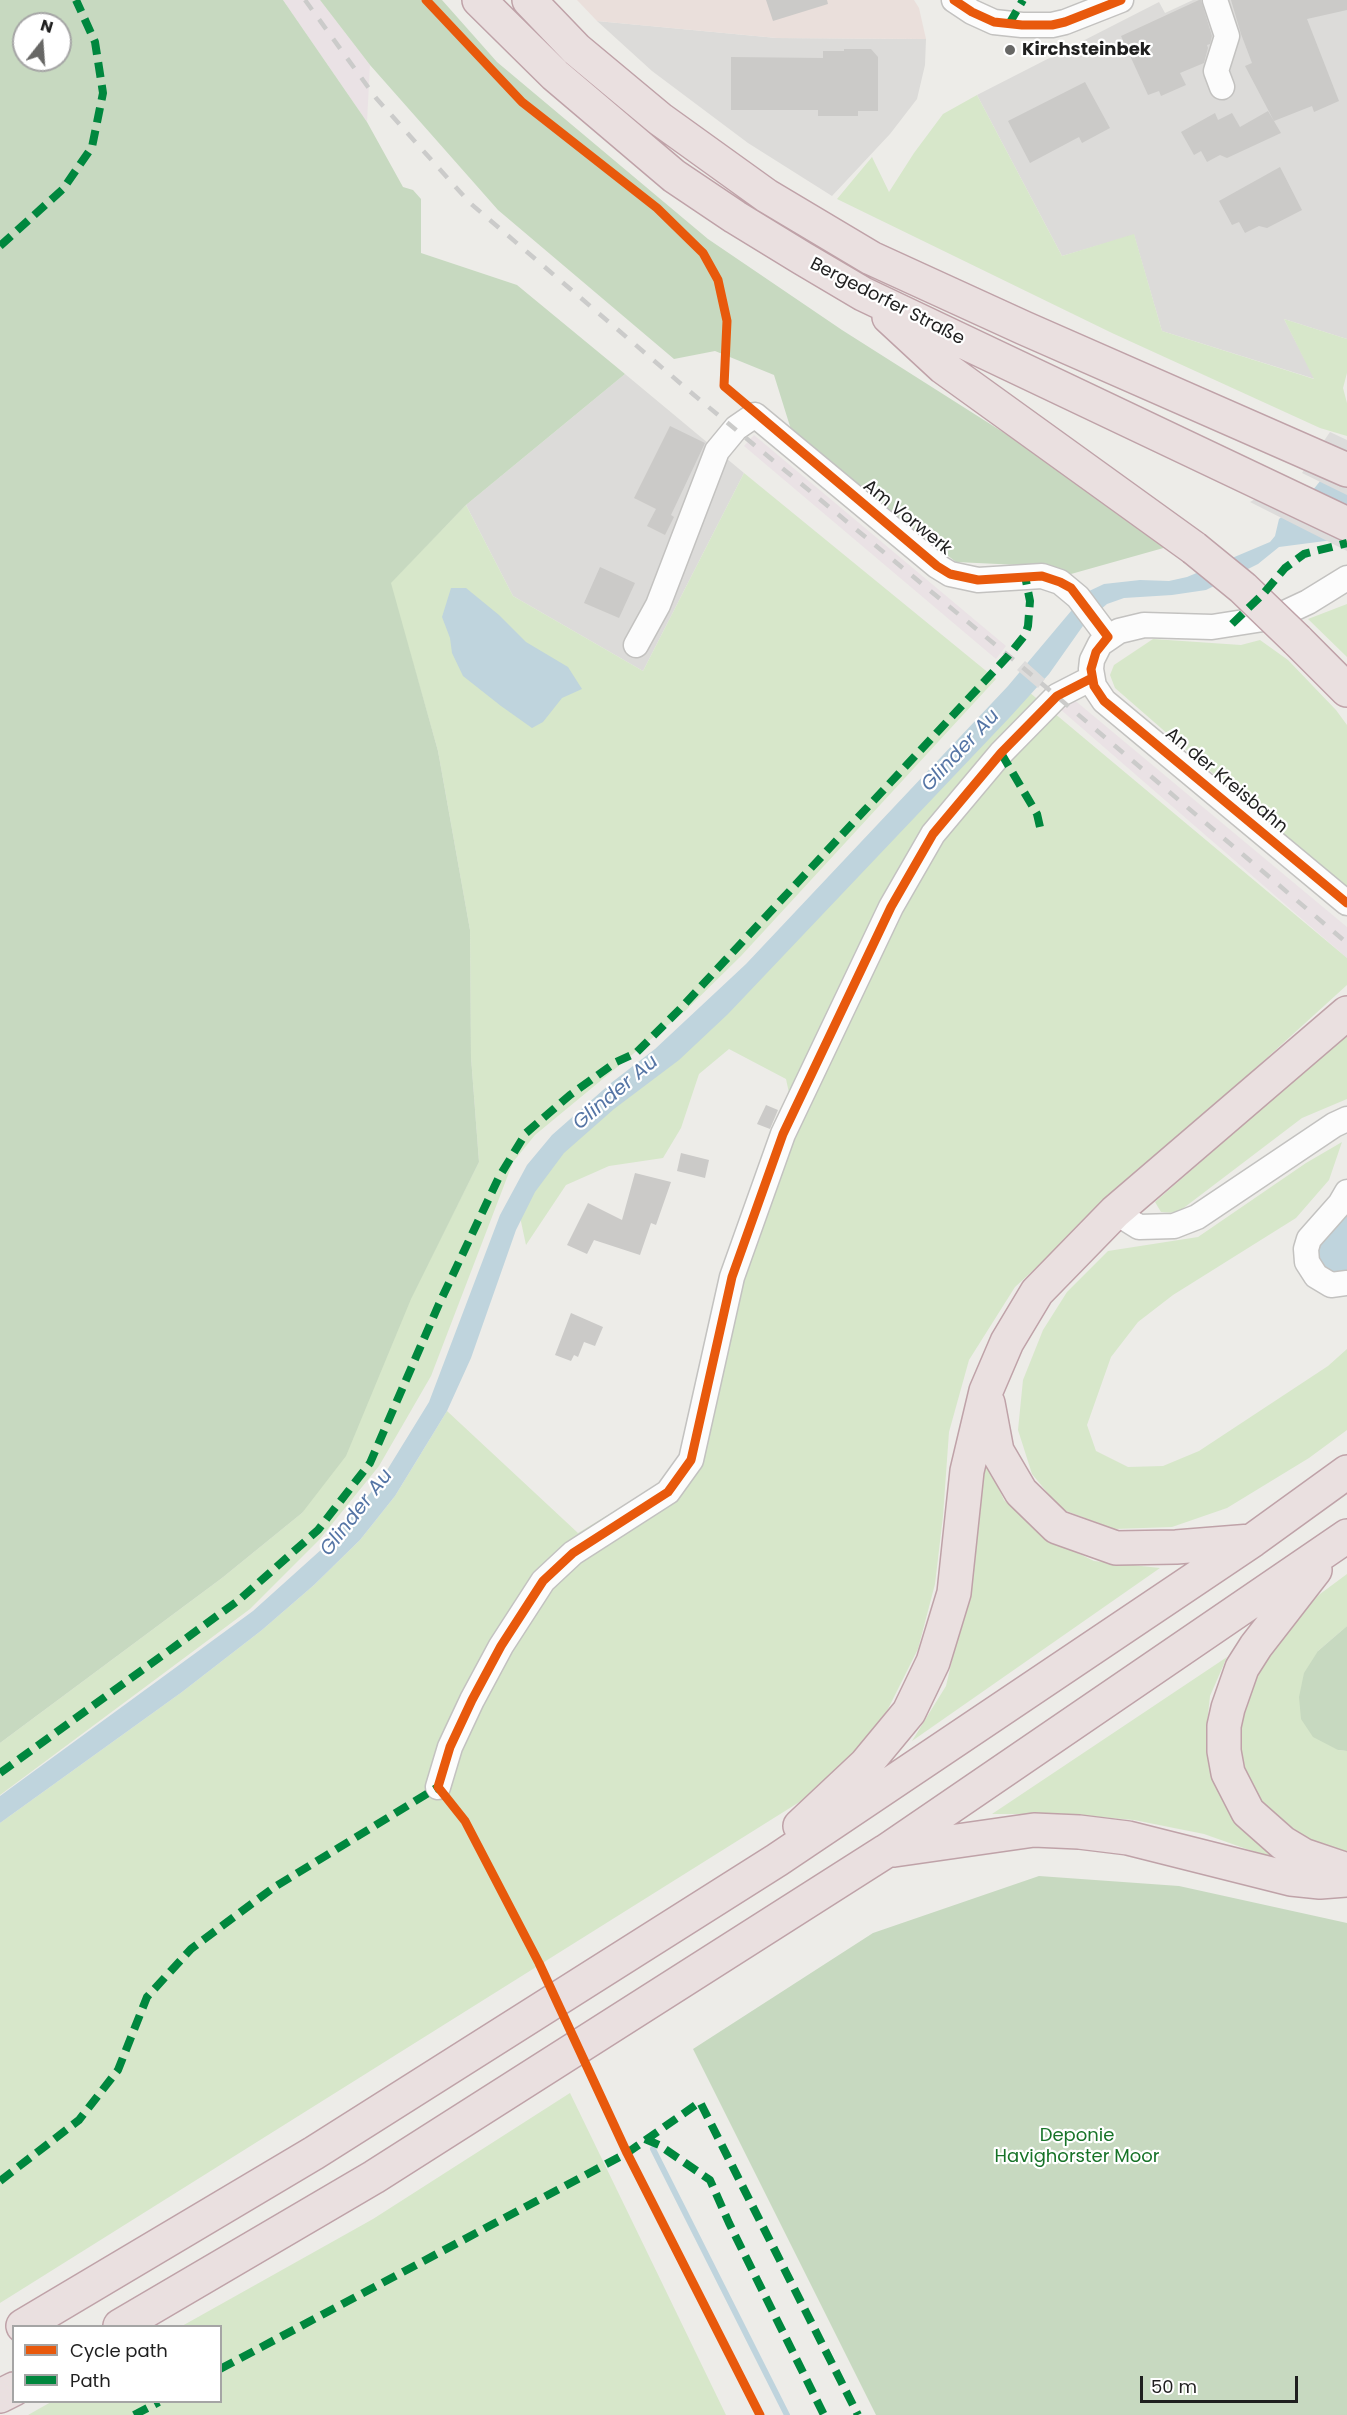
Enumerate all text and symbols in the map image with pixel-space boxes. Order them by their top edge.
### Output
north arrow [12,12,72,72]
text: N [38,13,56,39]
place label: Kirchsteinbek [1022,39,1151,61]
marker: Kirchsteinbek [1003,43,1017,57]
street label: Bergedorfer Straße [806,254,968,350]
street label: Am Vorwerk [858,476,956,560]
water label: Glinder Au [917,705,1005,797]
street label: An der Kreisbahn [1160,724,1292,838]
water label: Glinder Au [569,1050,663,1136]
water label: Glinder Au [316,1465,398,1561]
park label: Deponie Havighorster Moor [995,2125,1159,2168]
legend [12,2325,222,2403]
text: Cycle path [70,2338,168,2363]
scale bar [1143,2364,1300,2402]
text: Path [70,2368,111,2393]
text: 50 m [1151,2374,1197,2399]

